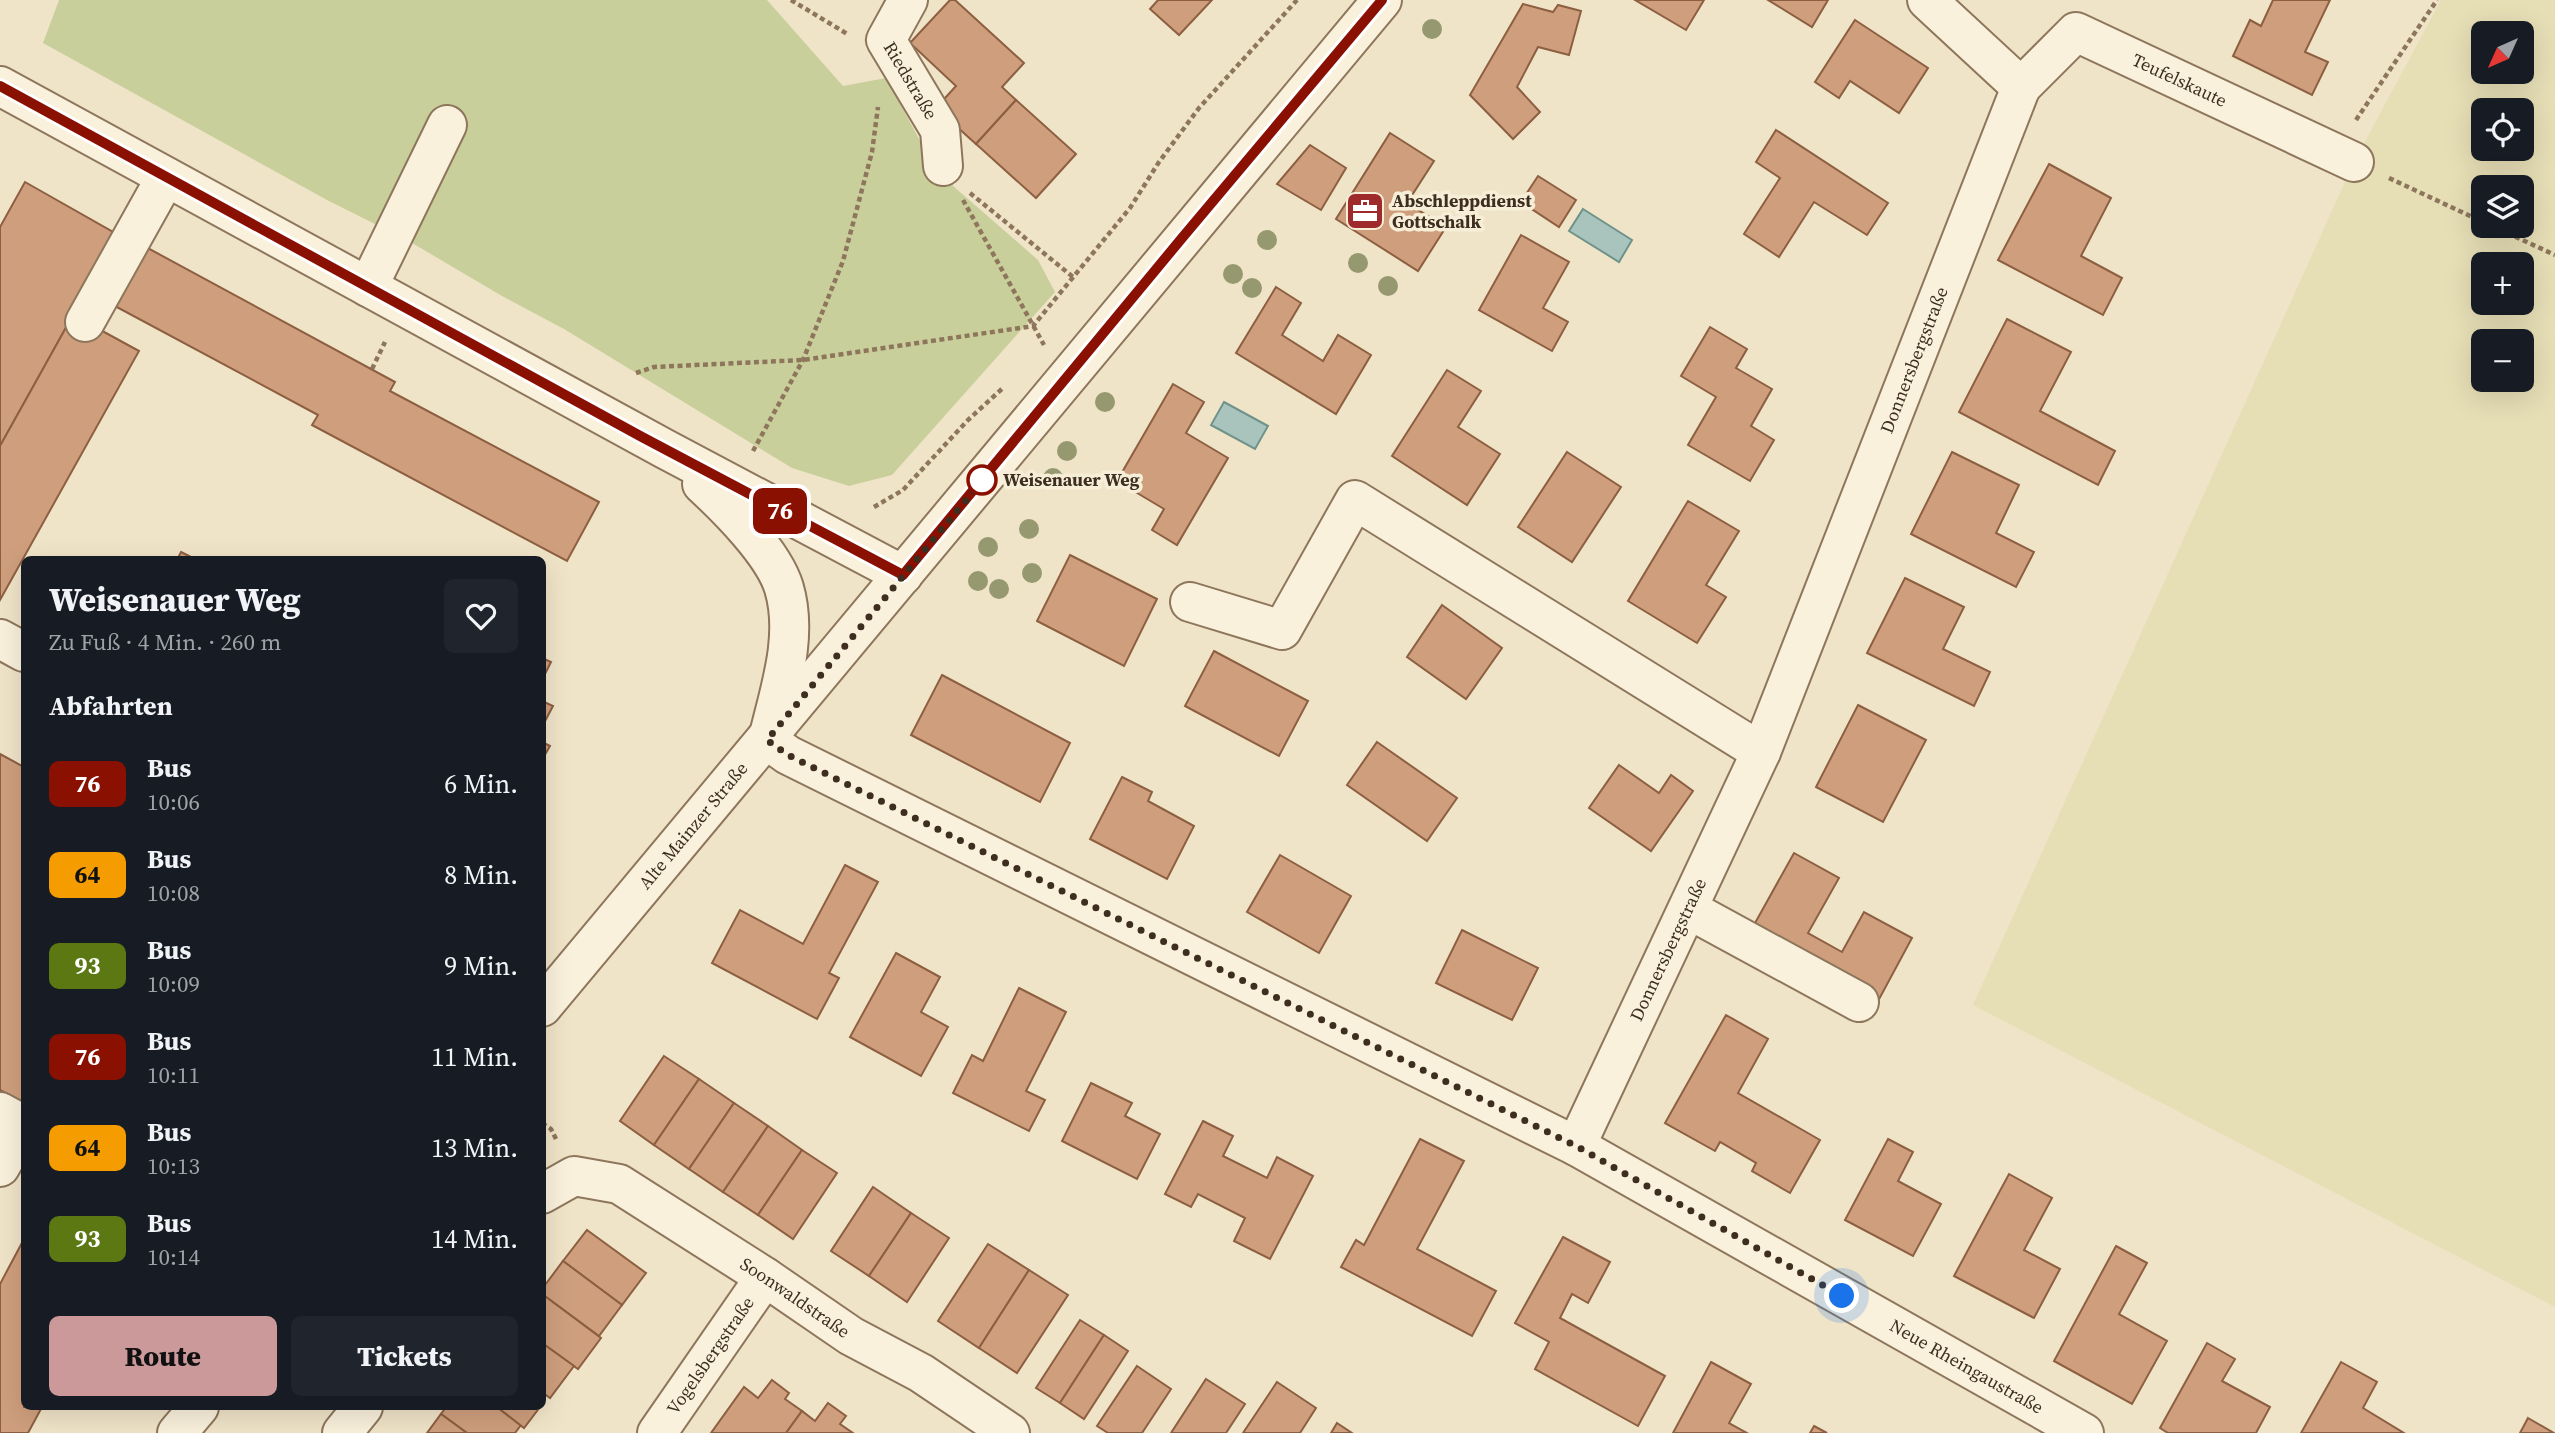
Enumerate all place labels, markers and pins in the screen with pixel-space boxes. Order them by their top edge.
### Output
place label: Abschleppdienst Gottschalk [1392,188,1532,234]
office icon: Abschleppdienst Gottschalk [1344,190,1386,232]
marker: Weisenauer Weg [967,465,997,495]
place label: Weisenauer Weg [1003,467,1140,492]

